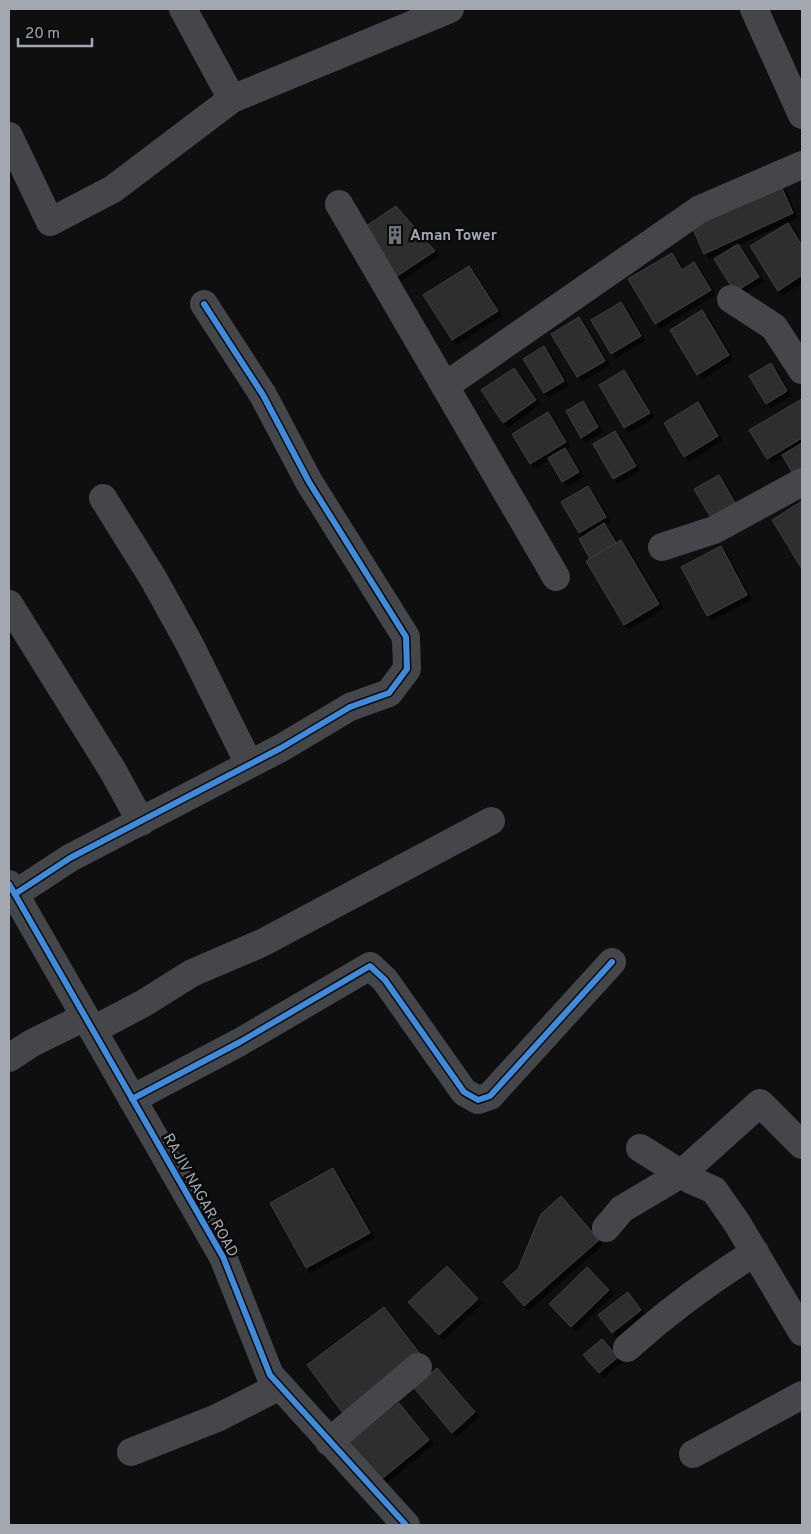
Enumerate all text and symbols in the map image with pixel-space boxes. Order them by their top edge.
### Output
scale bar [18,15,91,47]
text: 20 m [25,25,60,44]
building icon: Aman Tower [384,224,406,246]
place label: Aman Tower [410,227,498,246]
street label: RAJIV NAGAR ROAD [158,1131,242,1261]

